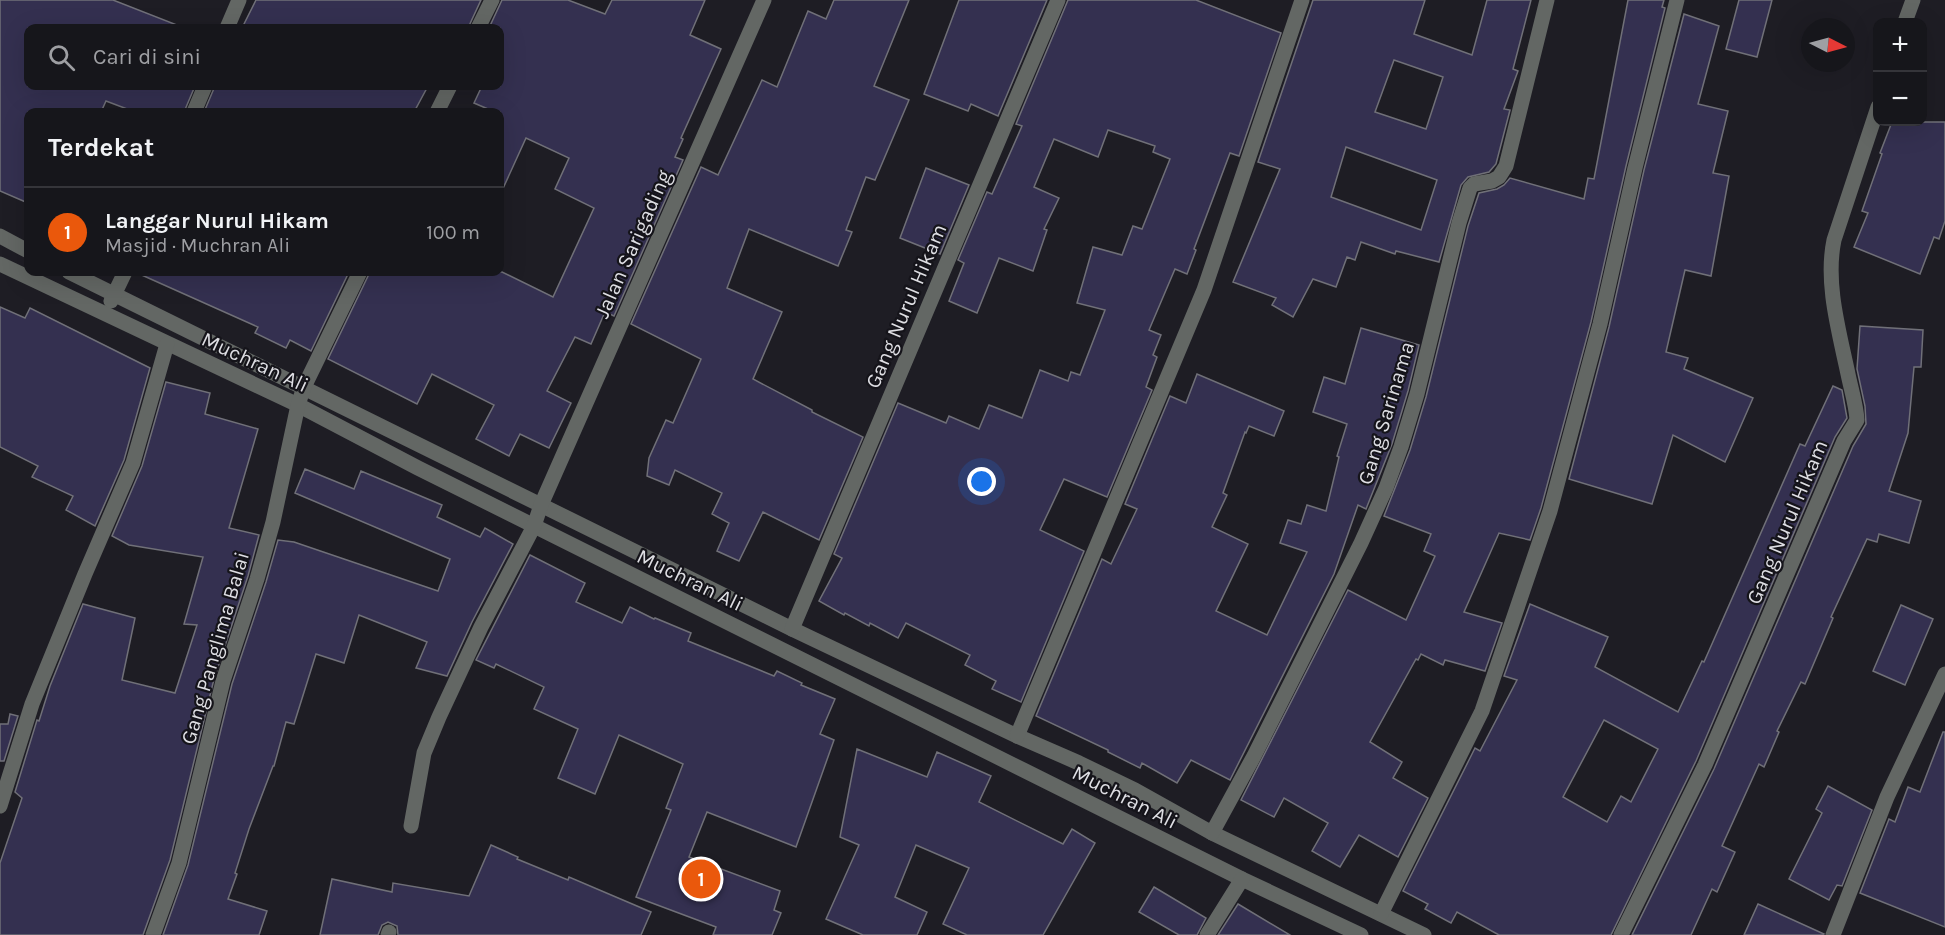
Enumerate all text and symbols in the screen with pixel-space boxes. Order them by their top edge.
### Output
north arrow [1801,18,1855,72]
map controls [1873,18,1927,126]
button: + [1873,18,1927,72]
search box [24,24,504,90]
icon: search [45,41,78,74]
text: Cari di sini [93,44,201,70]
button: − [1873,72,1927,126]
text: Terdekat [48,132,154,163]
street label: Jalan Sarigading [590,166,677,322]
text: Langgar Nurul Hikam [105,208,329,234]
street label: Gang Nurul Hikam [861,220,951,392]
text: 1 [64,221,71,244]
text: 100 m [426,221,480,244]
text: Masjid · Muchran Ali [105,234,290,257]
street label: Muchran Ali [198,327,312,397]
street label: Gang Sarinama [1353,339,1419,487]
street label: Gang Nurul Hikam [1742,436,1832,608]
your location [967,467,996,496]
street label: Muchran Ali [633,544,747,616]
street label: Gang Panglima Balai [176,549,254,747]
street label: Muchran Ali [1068,760,1182,834]
pin: 1 [682,856,720,902]

